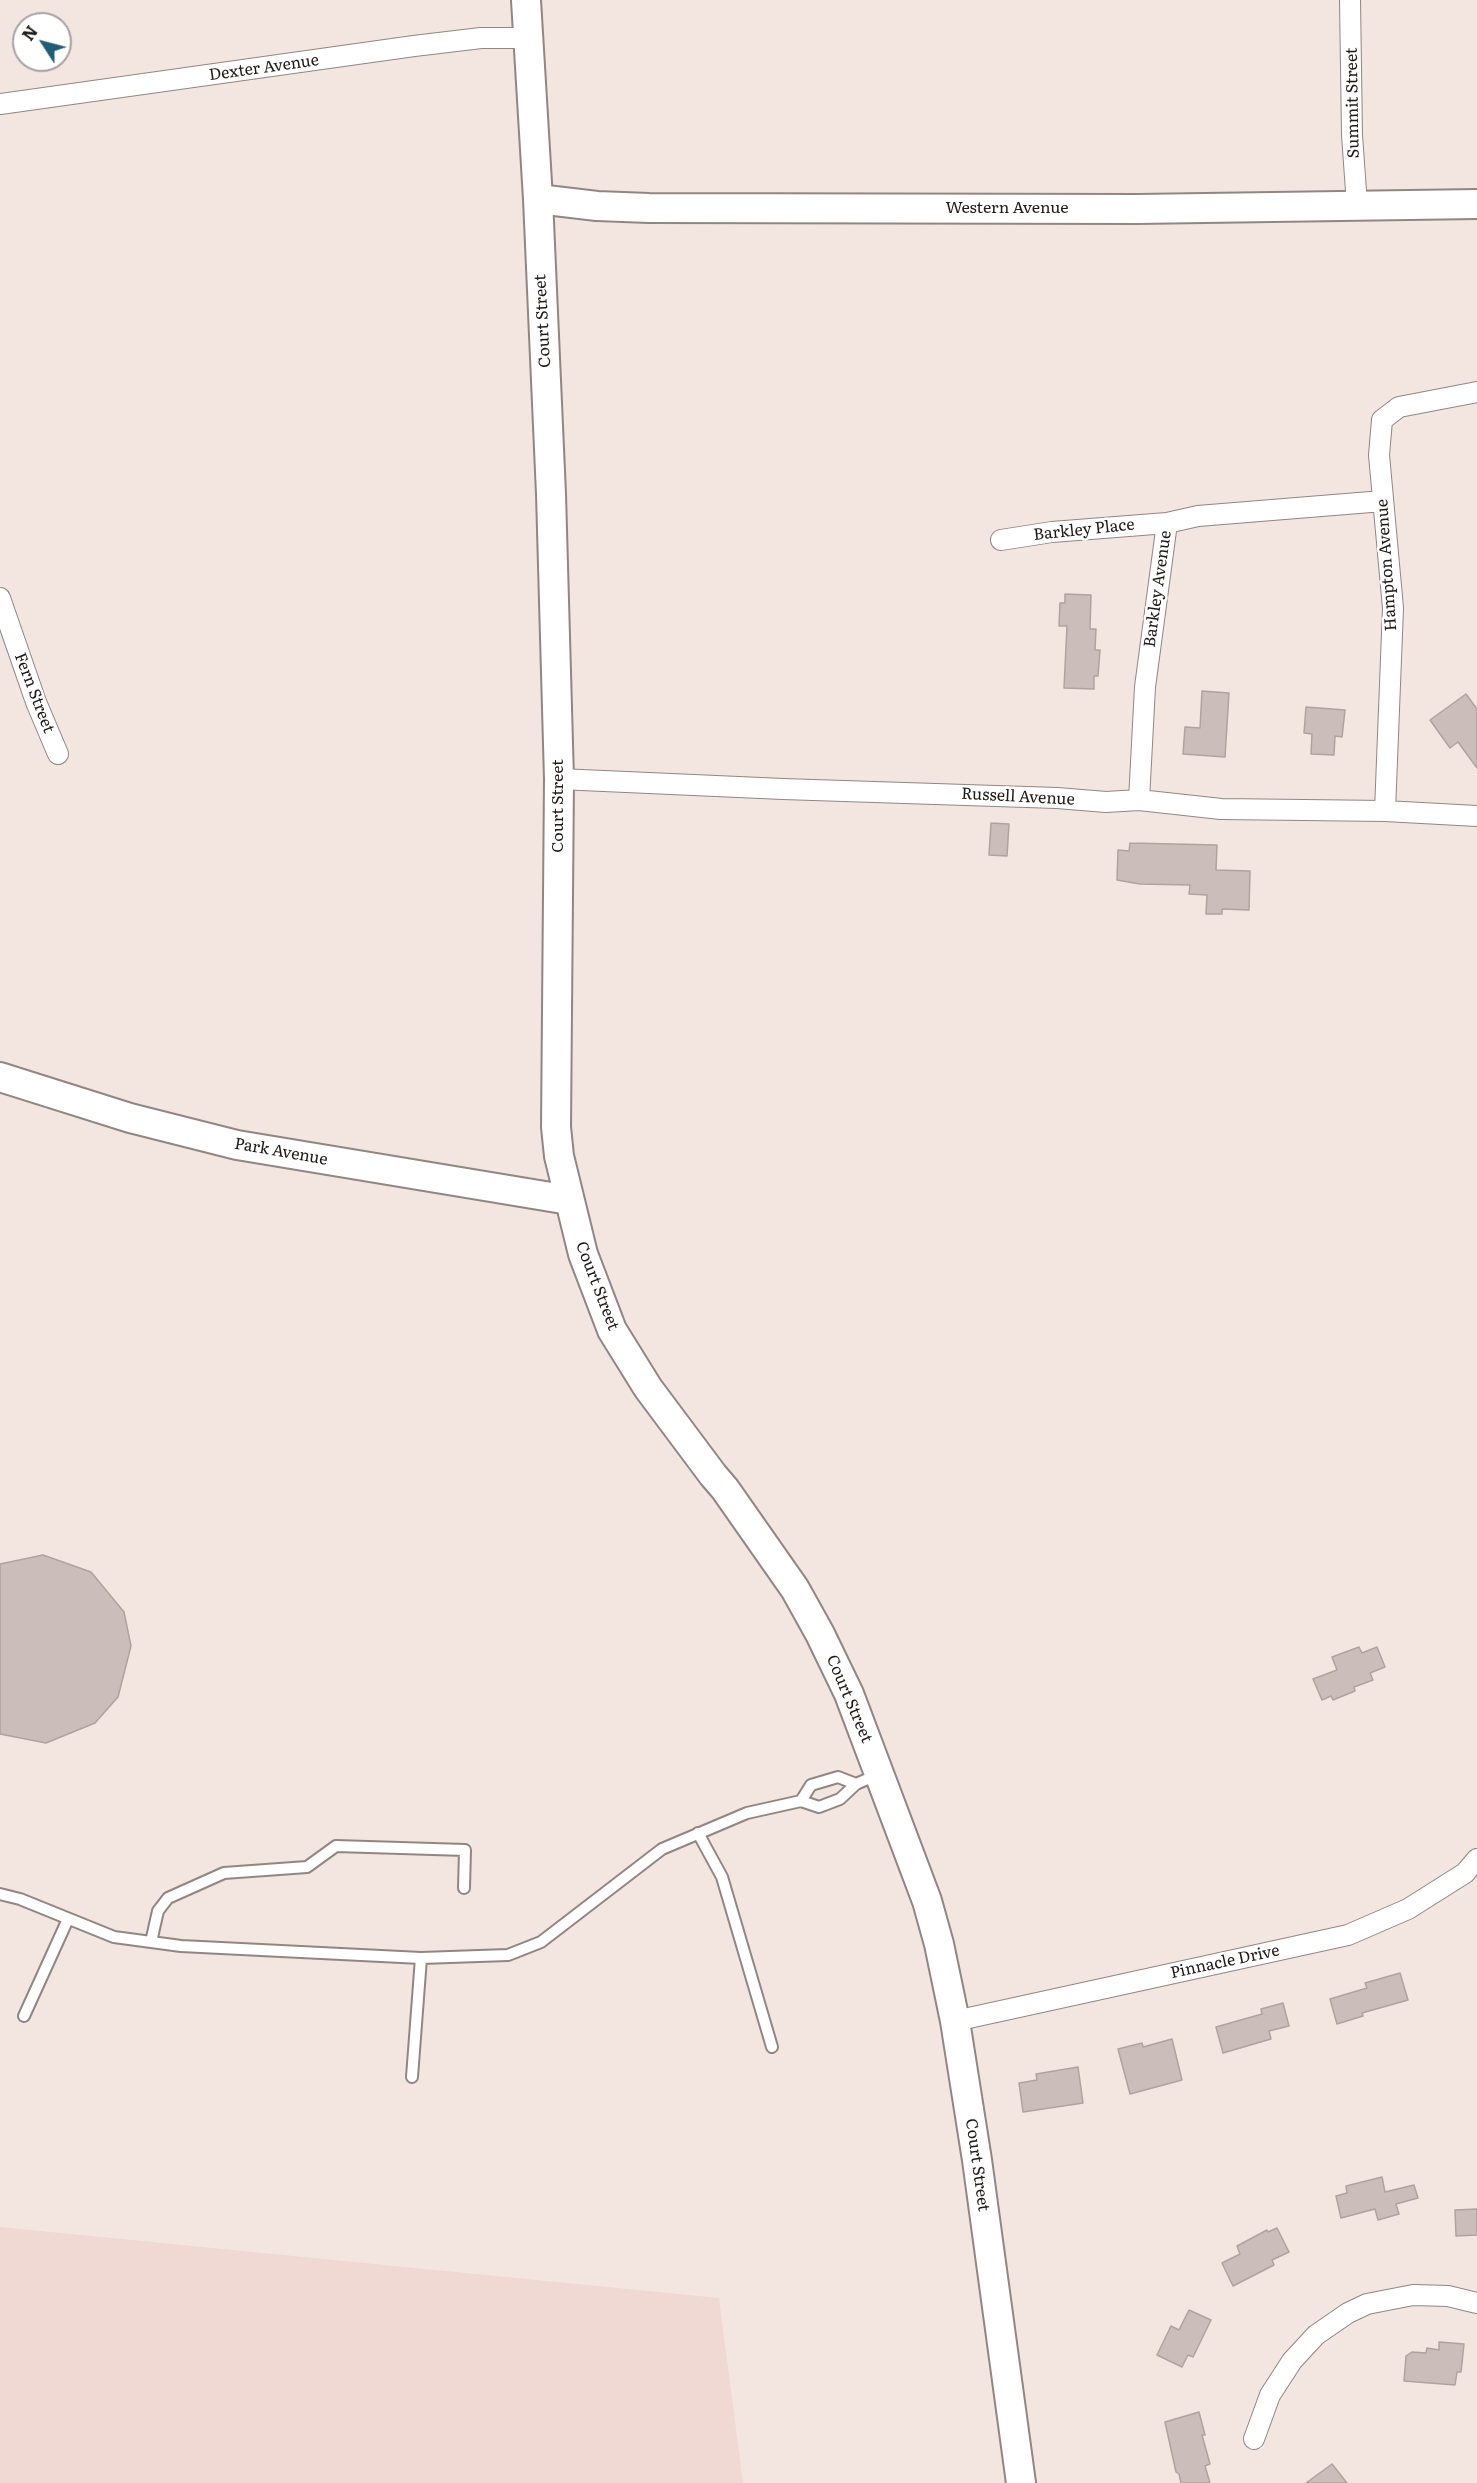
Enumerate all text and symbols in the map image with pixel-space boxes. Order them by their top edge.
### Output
north arrow [12,12,72,72]
text: N [15,20,43,45]
street label: Summit Street [1342,47,1364,159]
street label: Dexter Avenue [208,51,320,85]
street label: Western Avenue [945,198,1069,218]
street label: Court Street [531,274,555,368]
street label: Hampton Avenue [1373,498,1401,632]
street label: Barkley Place [1033,515,1135,545]
street label: Barkley Avenue [1140,529,1176,649]
street label: Fern Street [10,650,58,736]
street label: Court Street [548,759,568,853]
street label: Russell Avenue [961,784,1075,810]
street label: Park Avenue [233,1134,329,1170]
street label: Court Street [571,1239,623,1333]
street label: Court Street [822,1652,876,1746]
street label: Pinnacle Drive [1169,1941,1281,1983]
street label: Court Street [961,2117,993,2213]

